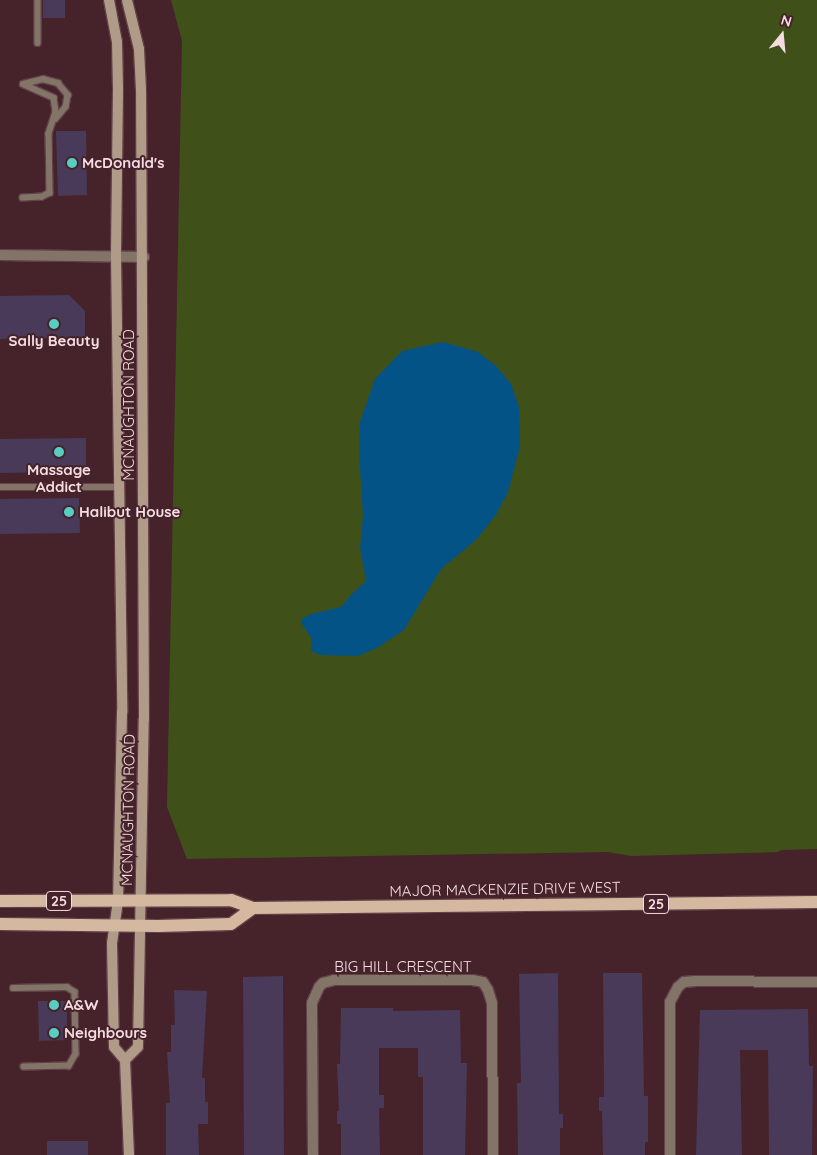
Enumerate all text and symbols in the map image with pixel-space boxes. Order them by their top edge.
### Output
north arrow [757,10,807,60]
text: N [779,11,794,31]
place label: McDonald's [82,154,164,172]
marker: McDonald's [66,157,78,169]
marker: Sally Beauty [48,318,60,330]
street label: MCNAUGHTON ROAD [120,329,138,481]
place label: Sally Beauty [9,332,99,350]
marker: Massage Addict [53,446,65,458]
place label: Massage Addict [27,460,91,495]
place label: Halibut House [79,503,180,521]
marker: Halibut House [63,506,75,518]
street label: MCNAUGHTON ROAD [118,734,138,886]
street label: MAJOR MACKENZIE DRIVE WEST [389,878,621,900]
road number: 25 [45,889,73,912]
road number: 25 [642,892,670,916]
street label: BIG HILL CRESCENT [334,958,472,976]
place label: A&W [64,996,98,1014]
marker: A&W [48,999,60,1011]
place label: Neighbours [64,1024,147,1042]
marker: Neighbours [48,1027,60,1039]

